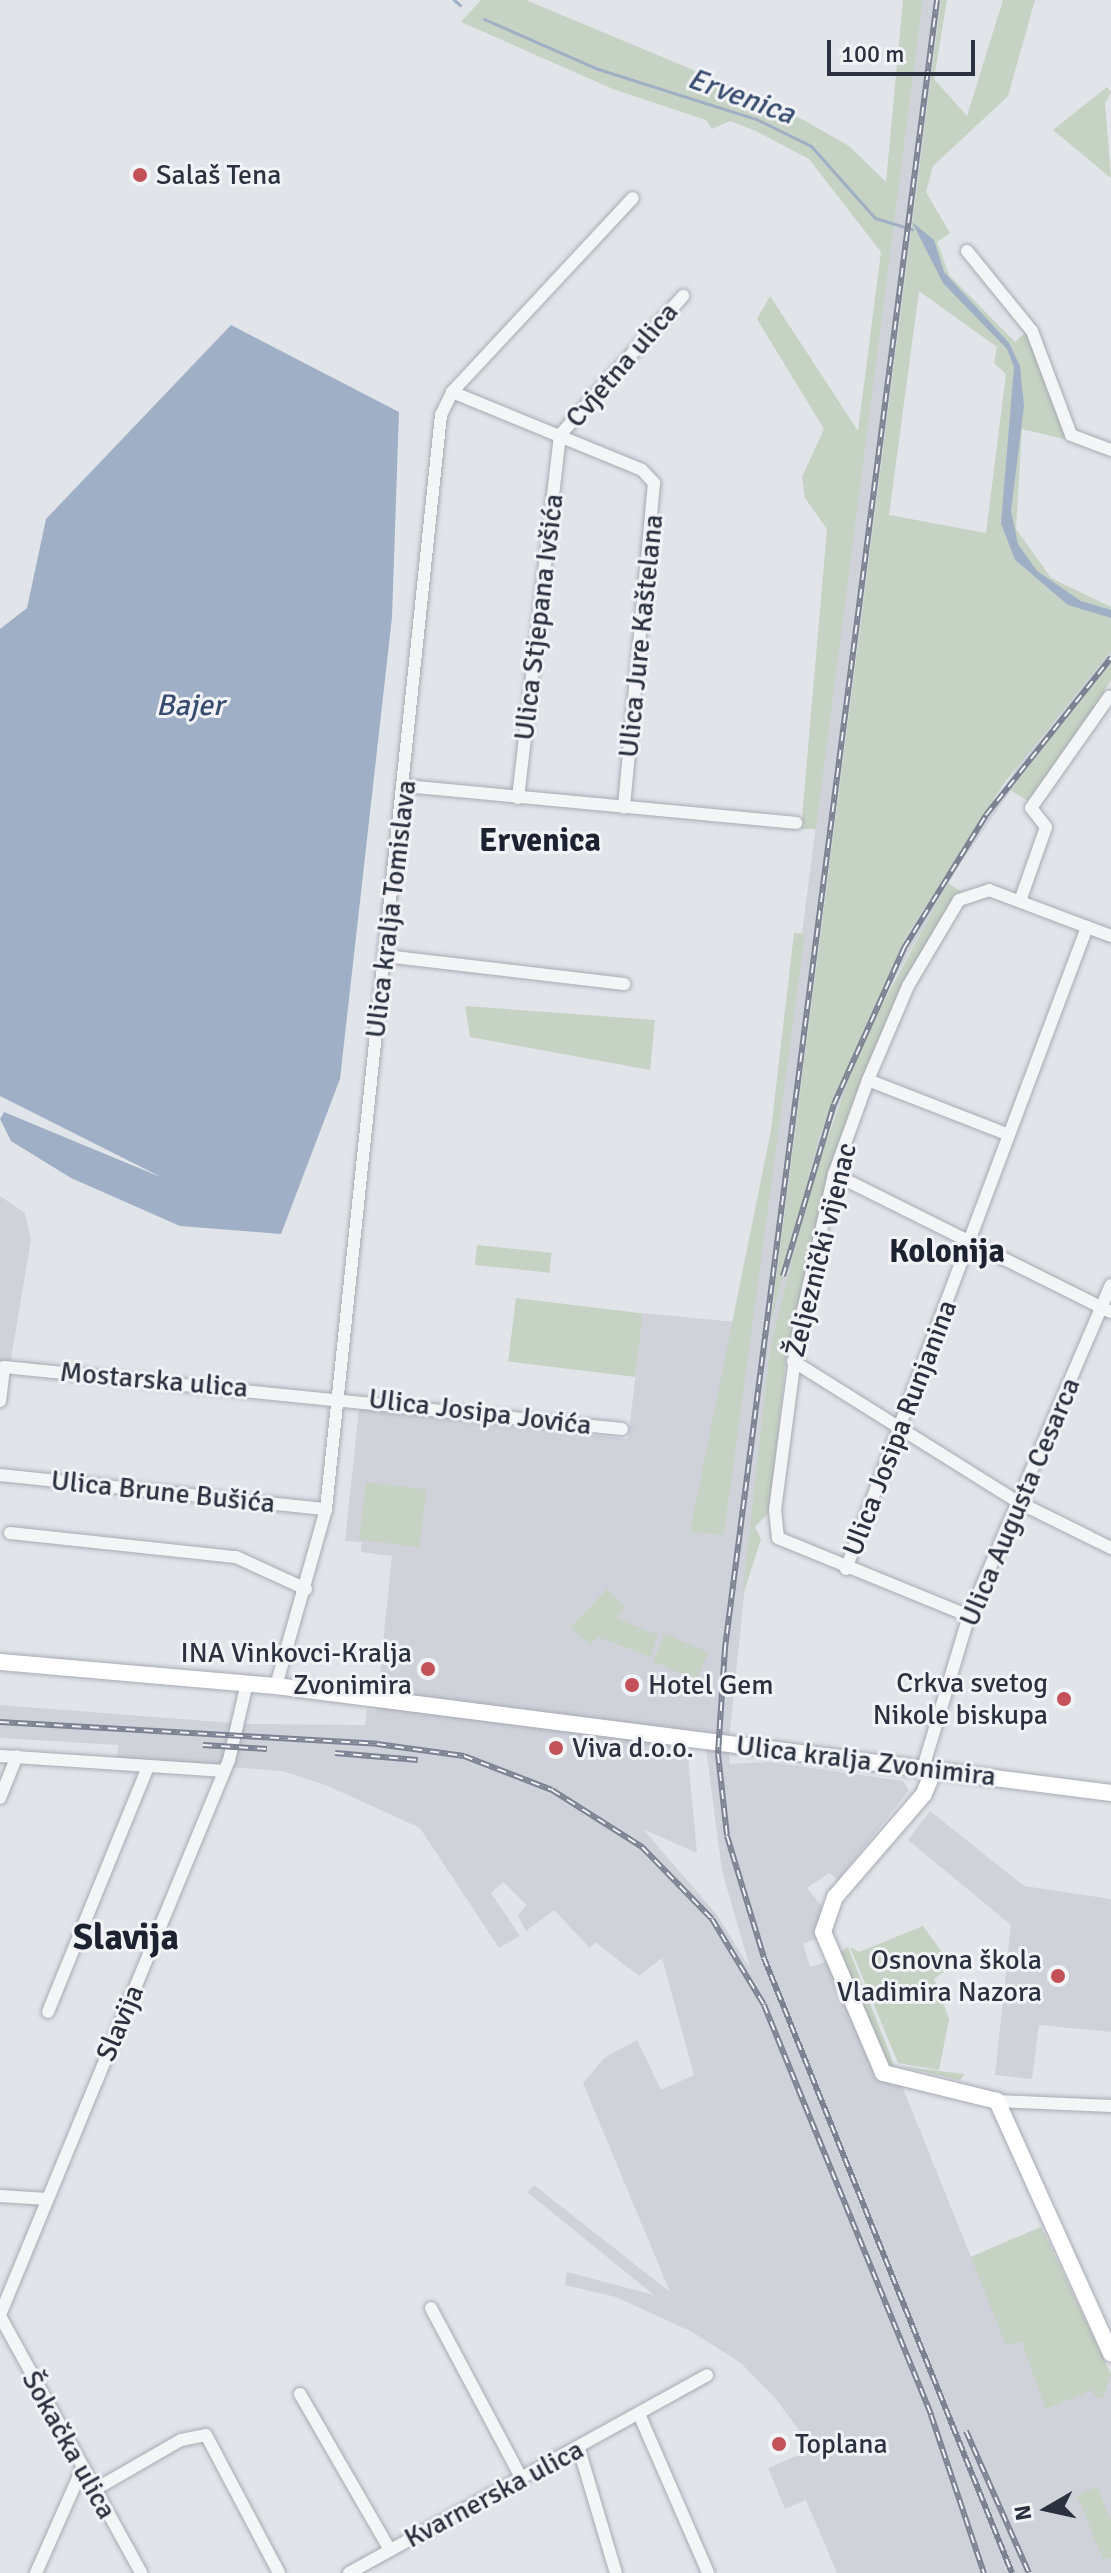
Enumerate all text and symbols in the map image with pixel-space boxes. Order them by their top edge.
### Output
scale bar [831,24,979,74]
text: 100 m [841,39,904,69]
water label: Ervenica [683,61,799,133]
place label: Salaš Tena [156,158,282,192]
marker: Salaš Tena [131,166,149,184]
street label: Cvjetna ulica [559,296,685,434]
street label: Ulica Stjepana Ivšića [507,492,571,742]
street label: Ulica Jure Kaštelana [612,513,670,759]
water label: Bajer [156,688,224,724]
street label: Ulica kralja Tomislava [359,778,423,1040]
district label: Ervenica [479,822,601,860]
street label: Željeznički vijenac [778,1139,864,1361]
district label: Kolonija [889,1233,1005,1271]
street label: Ulica Josipa Runjanina [836,1295,964,1561]
street label: Mostarska ulica [59,1355,249,1405]
street label: Ulica Augusta Cesarca [952,1373,1088,1631]
street label: Ulica Josipa Jovića [367,1382,593,1442]
street label: Ulica Brune Bušića [49,1464,277,1520]
place label: INA Vinkovci-Kralja Zvonimira [180,1636,412,1702]
marker: INA Vinkovci-Kralja Zvonimira [419,1660,437,1678]
place label: Crkva svetog Nikole biskupa [873,1666,1048,1732]
place label: Hotel Gem [648,1668,773,1702]
marker: Hotel Gem [623,1676,641,1694]
marker: Crkva svetog Nikole biskupa [1055,1690,1073,1708]
street label: Ulica kralja Zvonimira [734,1728,998,1794]
place label: Viva d.o.o. [572,1731,694,1765]
marker: Viva d.o.o. [547,1739,565,1757]
district label: Slavija [73,1916,179,1960]
place label: Osnovna škola Vladimira Nazora [837,1943,1042,2009]
marker: Osnovna škola Vladimira Nazora [1049,1967,1067,1985]
street label: Slavija [89,1980,151,2066]
street label: Šokačka ulica [14,2365,124,2525]
place label: Toplana [795,2427,888,2461]
street label: Kvarnerska ulica [399,2433,589,2555]
marker: Toplana [770,2435,788,2453]
north arrow [1007,2469,1087,2549]
text: N [1008,2503,1037,2523]

